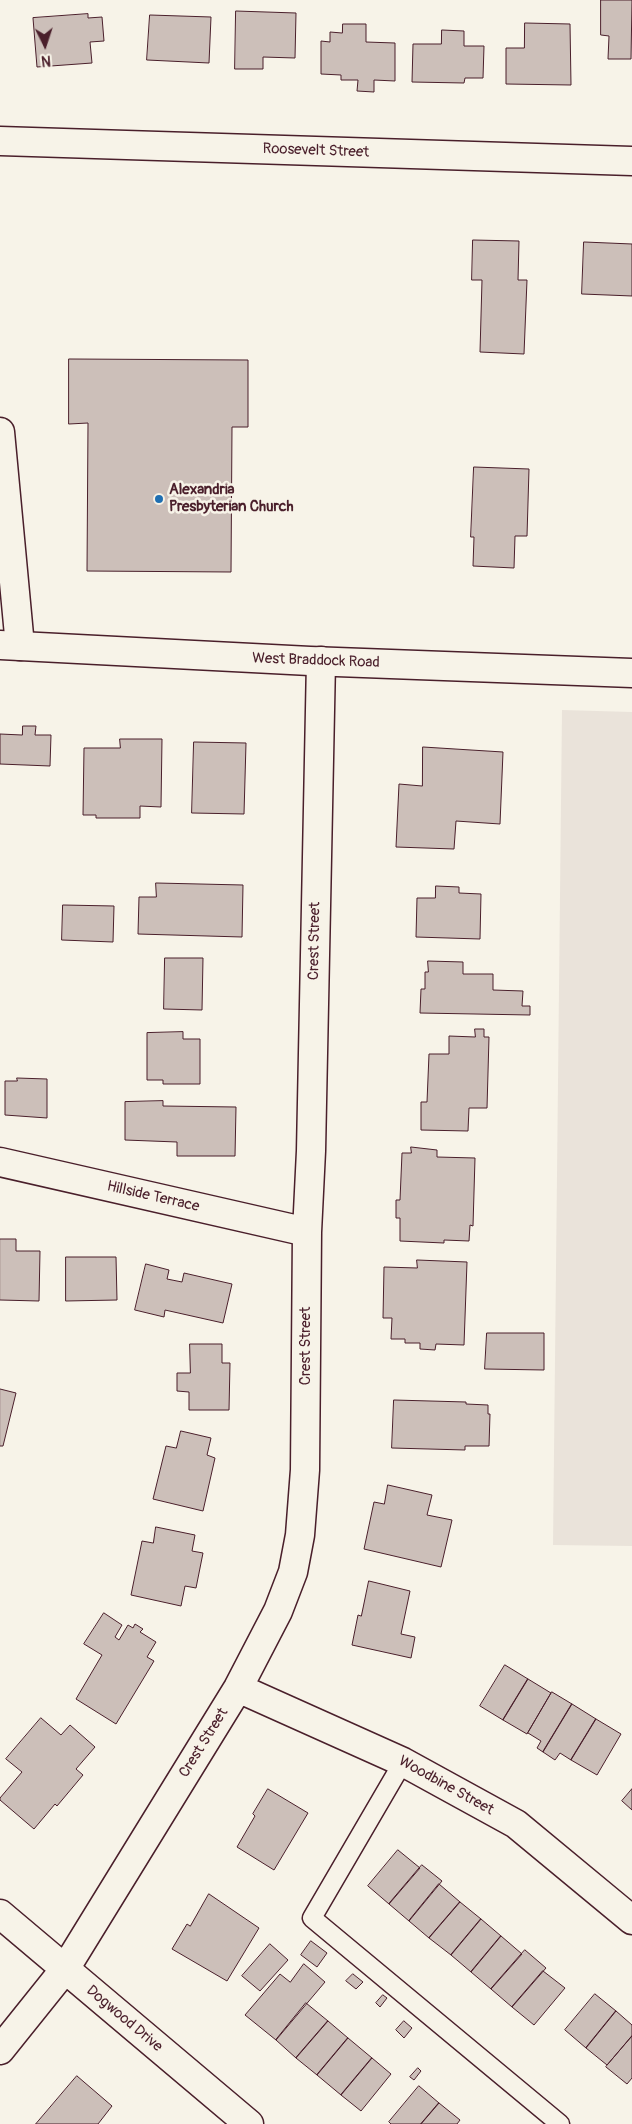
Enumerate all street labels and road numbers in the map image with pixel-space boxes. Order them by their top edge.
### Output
street label: Roosevelt Street [262,140,370,162]
street label: West Braddock Road [252,650,380,672]
street label: Crest Street [305,902,325,980]
street label: Hillside Terrace [105,1178,201,1216]
street label: Crest Street [297,1307,315,1385]
street label: Crest Street [176,1705,232,1781]
street label: Woodbine Street [395,1752,497,1820]
street label: Dogwood Drive [82,1982,166,2056]

